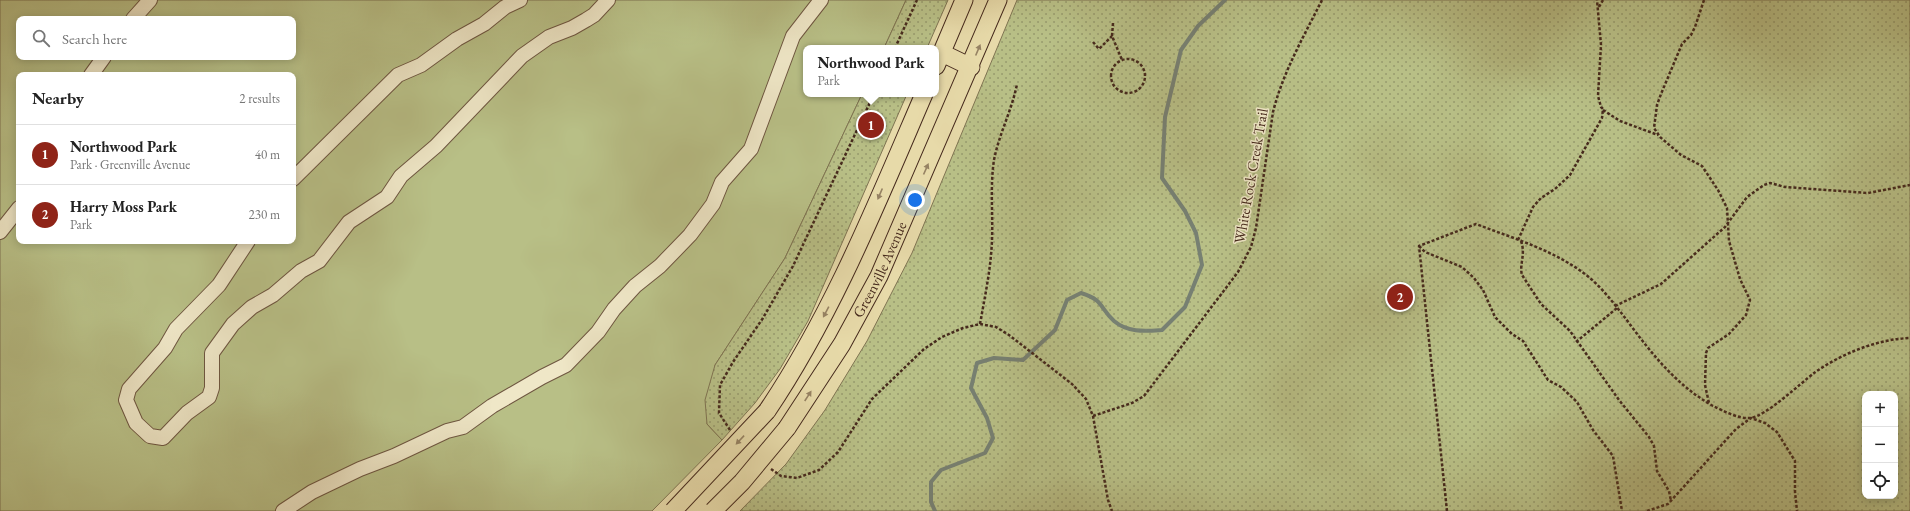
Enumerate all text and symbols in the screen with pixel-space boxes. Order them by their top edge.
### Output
search box [16,16,296,60]
icon: search [30,27,52,49]
text: Search here [62,29,127,48]
one-way arrow [975,43,981,55]
popup [803,45,939,97]
text: Northwood Park [818,53,924,72]
text: Park [818,72,840,89]
text: Nearby [32,87,84,109]
text: 2 results [239,90,280,107]
street label: White Rock Creek Trail [1229,106,1272,245]
pin: 1 [858,110,884,140]
text: Northwood Park [70,137,177,156]
text: 1 [42,146,48,163]
text: 40 m [255,146,280,163]
text: Park · Greenville Avenue [70,156,190,173]
one-way arrow [923,163,929,174]
one-way arrow [877,188,884,200]
your location [905,190,925,210]
text: Harry Moss Park [70,197,177,216]
text: 2 [42,206,48,223]
text: 230 m [249,206,280,223]
text: Park [70,216,92,233]
street label: Greenville Avenue [848,218,910,321]
pin: 2 [1387,282,1413,312]
one-way arrow [823,306,829,318]
one-way arrow [805,390,812,402]
map controls [1862,391,1898,499]
button: + [1862,391,1898,427]
button: − [1862,427,1898,463]
one-way arrow [735,435,745,445]
button: locate [1862,463,1898,499]

